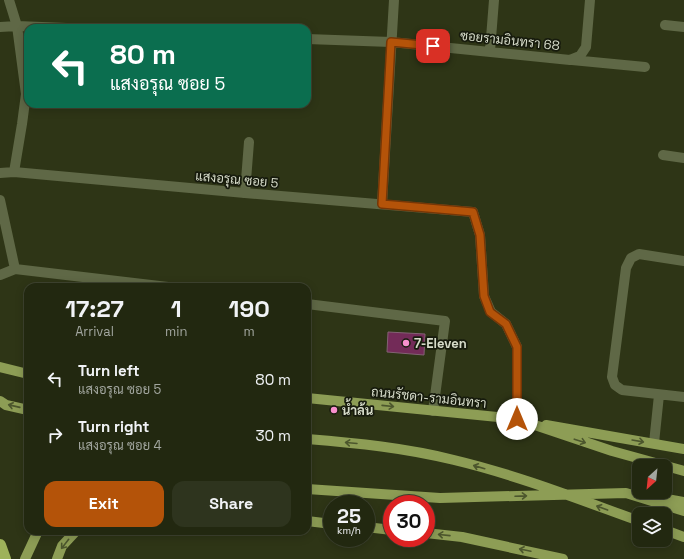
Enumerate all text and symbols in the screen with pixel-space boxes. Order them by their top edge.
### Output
street label: ซอยรามอินทรา 68 [459,27,561,54]
pin [416,29,450,63]
icon: arrive [422,35,444,57]
text: 80 m [110,36,176,72]
icon: left [44,40,96,92]
text: แสงอรุณ ซอย 5 [110,72,225,95]
street label: แสงอรุณ ซอย 5 [195,167,279,193]
text: 17:27 [65,293,124,324]
text: 1 [171,293,182,324]
text: 190 [229,293,270,324]
text: Arrival [75,323,114,340]
text: min [165,323,187,340]
text: m [244,323,255,340]
place label: 7-Eleven [414,335,467,352]
marker: 7-Eleven [401,338,411,348]
text: Turn left [78,361,140,380]
icon: left [44,368,66,390]
text: 80 m [255,370,291,389]
text: แสงอรุณ ซอย 5 [78,381,161,398]
street label: ถนนรัชดา-รามอินทรา [370,383,487,412]
place label: น้ำล้น [342,398,373,419]
position arrow [496,398,538,440]
one-way arrow [8,402,21,410]
one-way arrow [381,403,394,410]
marker: น้ำล้น [329,405,339,415]
text: Turn right [78,417,149,436]
icon: right [44,424,66,446]
text: 30 m [256,426,291,445]
text: แสงอรุณ ซอย 4 [78,437,162,454]
one-way arrow [631,437,644,445]
one-way arrow [573,438,586,445]
one-way arrow [345,439,358,446]
north arrow [632,459,672,499]
map controls [632,459,672,547]
one-way arrow [473,463,486,470]
button: Exit [44,481,164,527]
button: Share [172,481,291,527]
one-way arrow [514,492,527,500]
speed limit sign: 30 [383,495,435,547]
text: 25 [337,503,361,529]
one-way arrow [597,503,609,511]
button: layers [632,507,672,547]
text: km/h [337,524,361,537]
one-way arrow [438,531,451,539]
one-way arrow [61,538,69,549]
one-way arrow [519,546,532,554]

